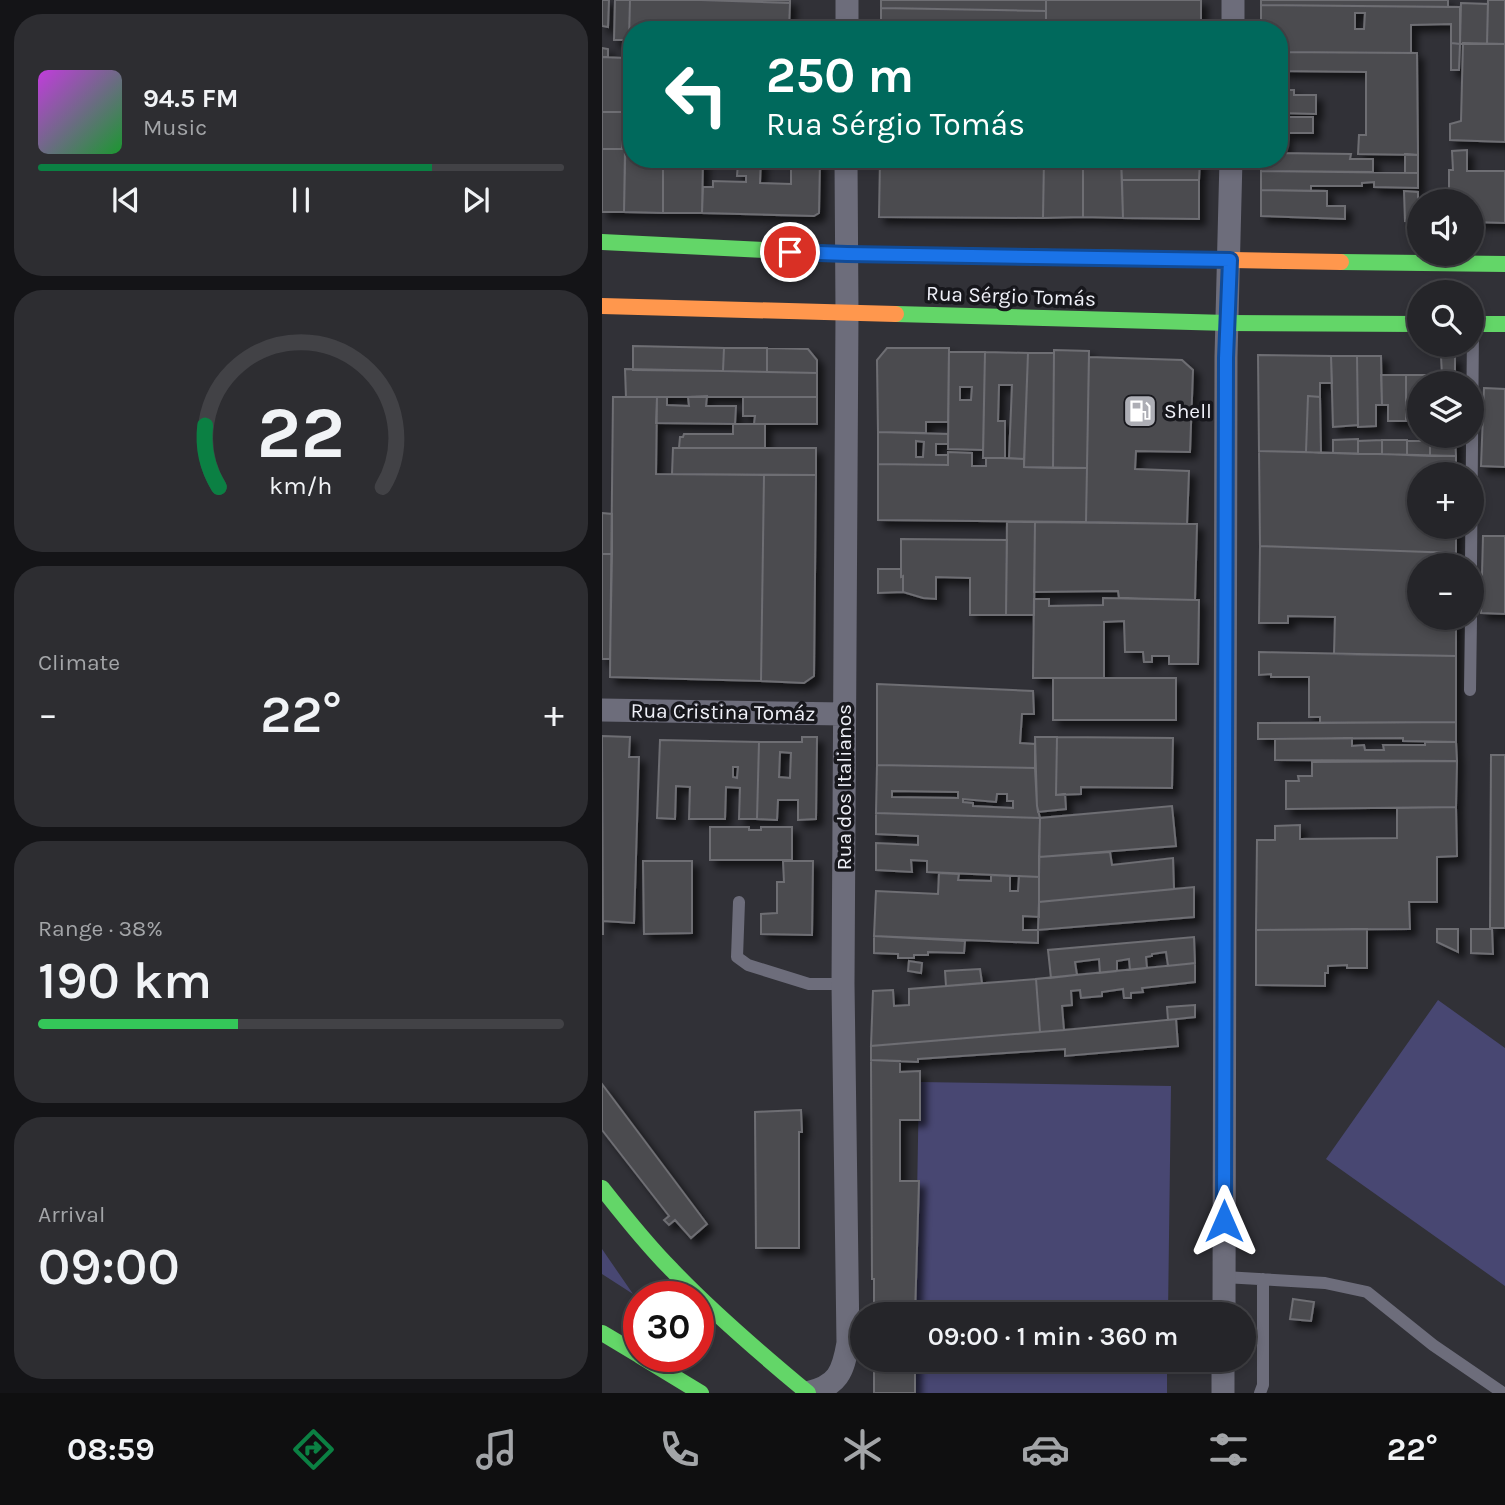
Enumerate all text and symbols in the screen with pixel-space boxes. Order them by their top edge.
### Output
text: 250 m [766,47,914,104]
icon: left [651,49,742,140]
text: 94.5 FM [143,83,239,114]
text: Rua Sérgio Tomás [766,106,1025,143]
text: Music [143,114,207,141]
icon: previous [107,181,145,219]
icon: pause [282,181,320,219]
icon: next [457,181,495,219]
map controls [1407,189,1484,630]
button: sound [1407,189,1484,266]
pin [760,222,820,282]
icon: arrive [771,233,809,271]
button: search [1407,280,1484,357]
street label: Rua Sérgio Tomás [926,281,1096,311]
button: layers [1407,371,1484,448]
text: 22 [257,390,345,475]
fuel station icon: Shell [1121,392,1159,430]
place label: Shell [1164,399,1212,423]
button: + [1407,462,1484,539]
text: km/h [269,470,333,499]
button: − [1407,553,1484,630]
text: Climate [38,649,120,676]
text: 22° [260,684,342,745]
text: − [38,692,58,737]
text: + [544,692,564,737]
street label: Rua Cristina Tomáz [630,698,816,726]
street label: Rua dos Italianos [832,704,856,870]
text: Range · 38% [38,915,163,942]
text: 190 km [38,950,212,1011]
position arrow [1187,1184,1261,1258]
text: Arrival [38,1201,105,1228]
text: 09:00 [38,1236,180,1297]
speed limit sign: 30 [623,1281,714,1372]
text: 09:00 · 1 min · 360 m [928,1321,1178,1352]
icon: directions [289,1425,338,1474]
icon: music [472,1425,521,1474]
icon: phone [655,1425,704,1474]
icon: climate [838,1425,887,1474]
icon: car [1021,1425,1070,1474]
icon: filters [1204,1425,1253,1474]
text: 08:59 [67,1431,155,1468]
text: 22° [1387,1431,1438,1468]

